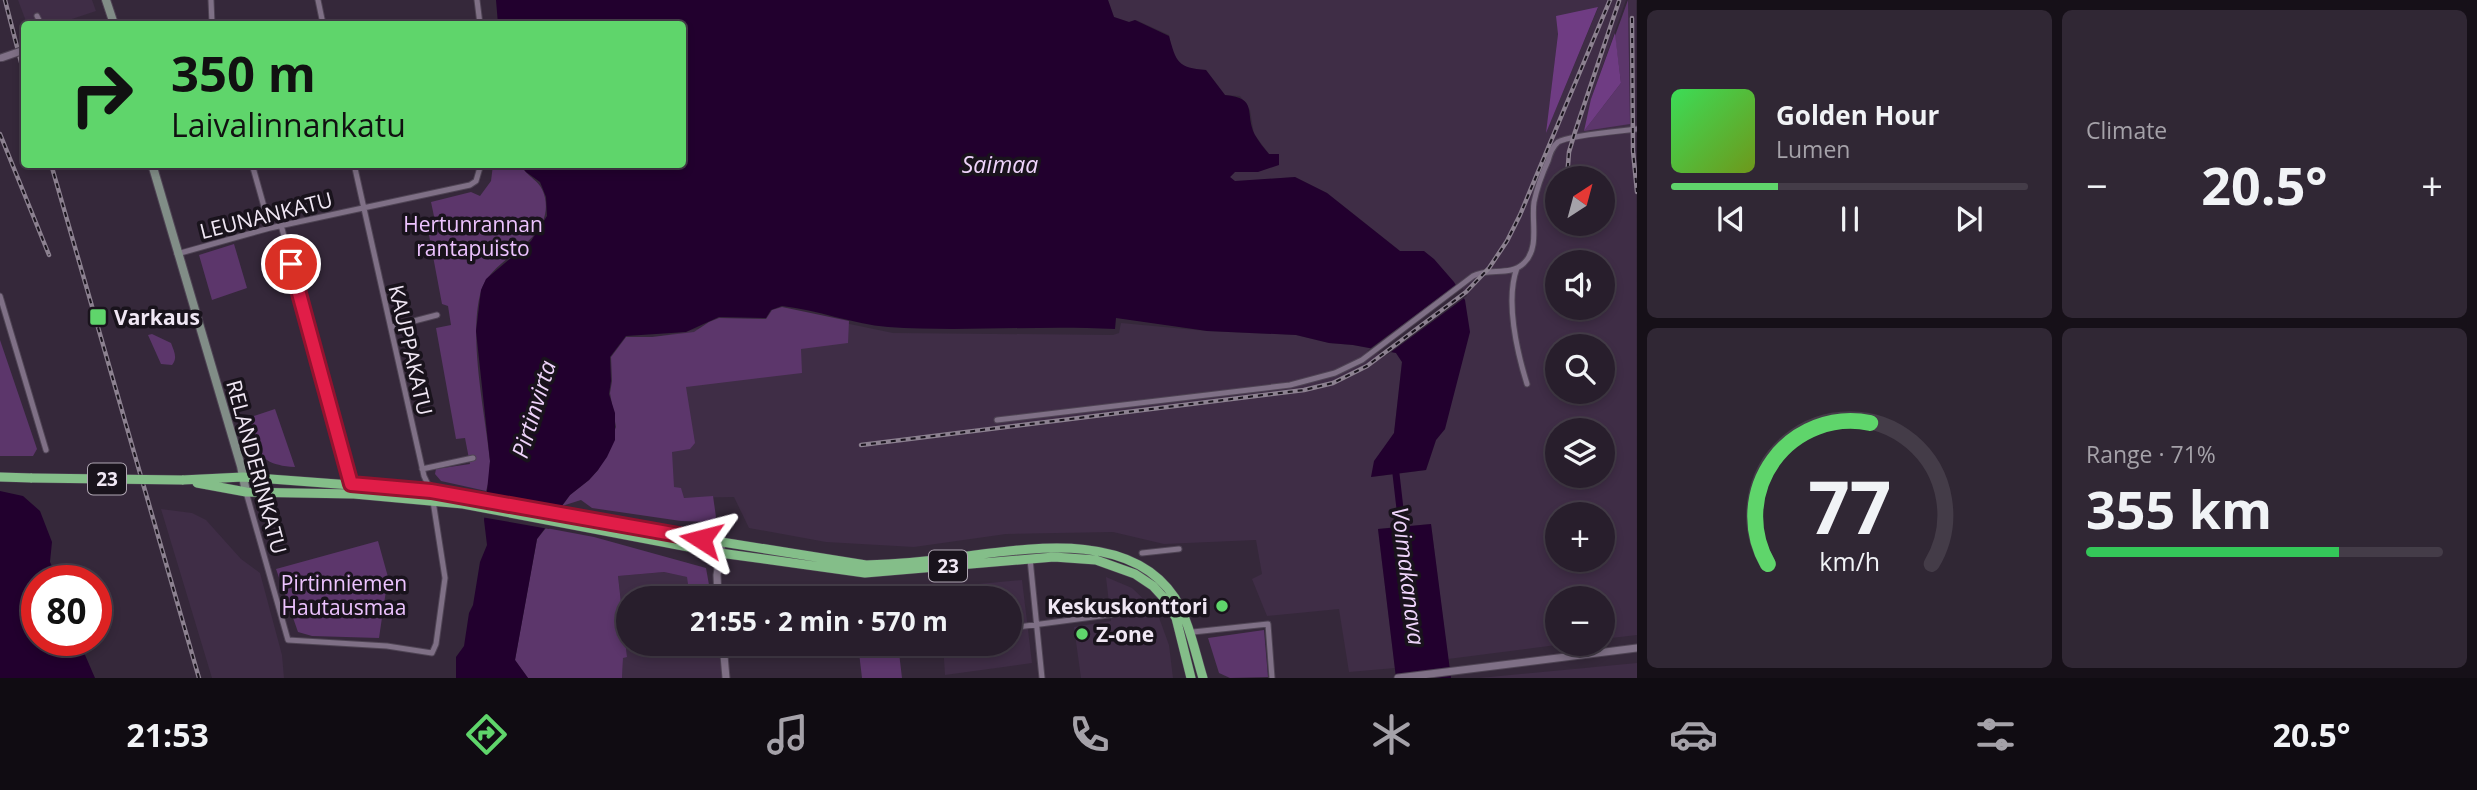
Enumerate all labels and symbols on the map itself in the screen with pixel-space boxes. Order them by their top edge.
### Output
water label: Saimaa [962,148,1038,180]
north arrow [1545,166,1615,236]
street label: LEUNANKATU [197,185,335,245]
park label: Hertunrannan rantapuisto [403,210,543,262]
pin [261,234,321,294]
street label: KAUPPAKATU [382,282,440,418]
place label: Varkaus [114,303,200,331]
marker: Varkaus [88,307,108,327]
water label: Pirtinvirta [503,356,563,462]
street label: RELANDERINKATU [220,377,294,557]
road number: 23 [88,464,126,494]
position arrow [664,502,738,576]
water label: Voimakanava [1385,505,1433,647]
road number: 23 [929,551,967,582]
speed limit sign: 80 [21,565,112,656]
park label: Pirtinniemen Hautausmaa [281,569,407,621]
place label: Keskuskonttori [1047,592,1208,620]
marker: Keskuskonttori [1214,598,1230,614]
place label: Z-one [1096,620,1154,648]
marker: Z-one [1074,626,1090,642]

